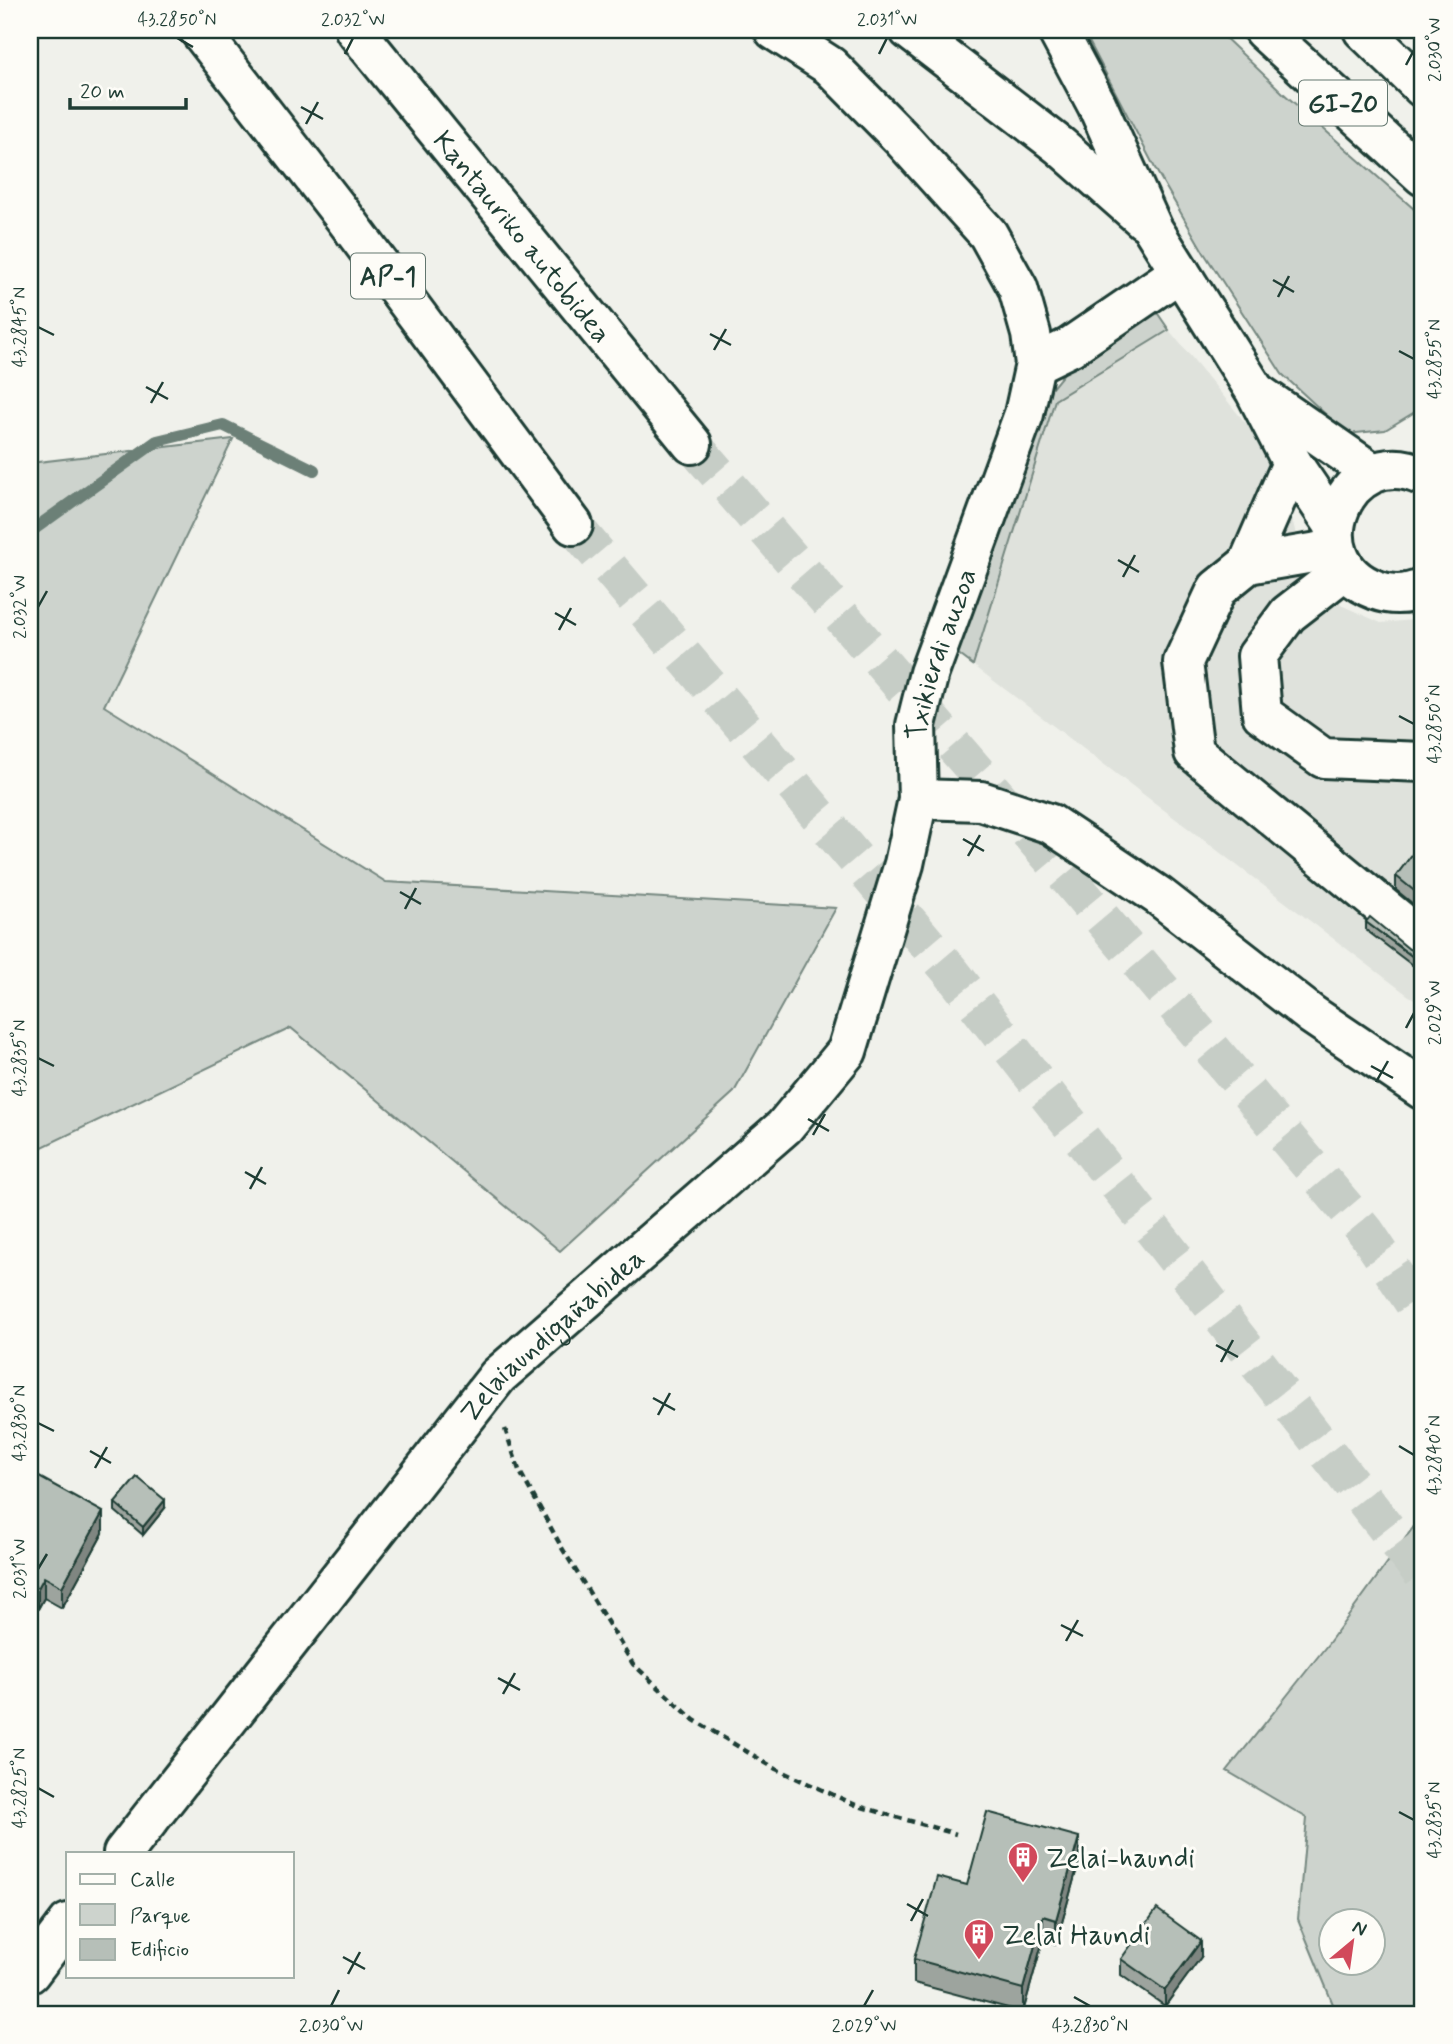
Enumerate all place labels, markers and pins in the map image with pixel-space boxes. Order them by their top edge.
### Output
building icon: Zelai-haundi [1006,1840,1040,1884]
place label: Zelai-haundi [1046,1841,1195,1878]
building icon: Zelai Haundi [962,1917,996,1961]
place label: Zelai Haundi [1002,1918,1150,1955]

